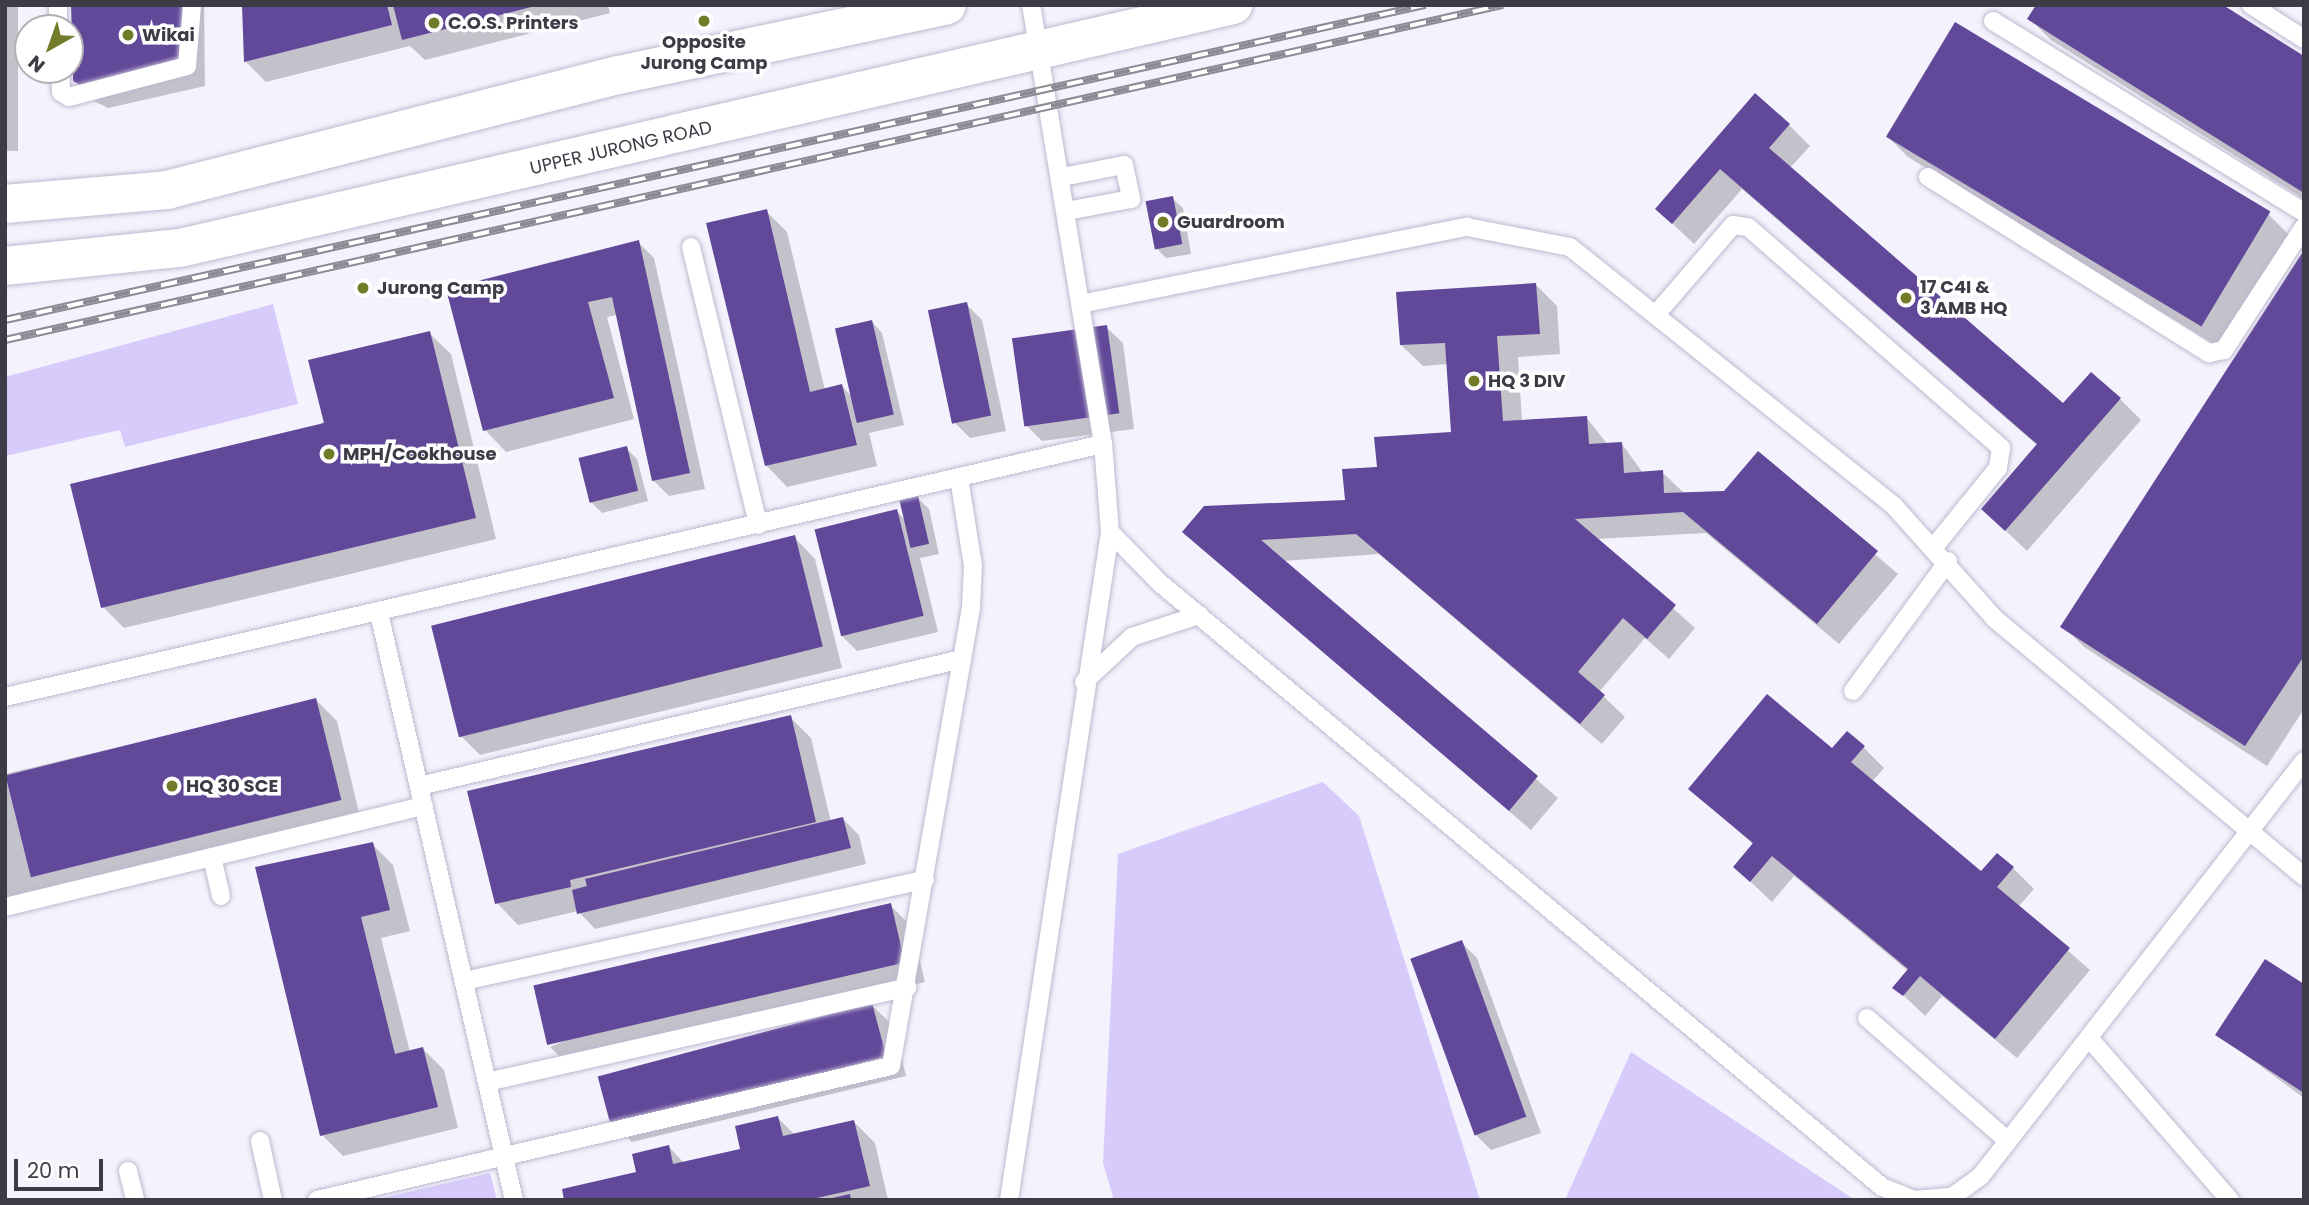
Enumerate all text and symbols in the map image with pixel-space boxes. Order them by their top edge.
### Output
place label: C.O.S. Printers [448,12,578,34]
marker: Opposite Jurong Camp [696,13,712,29]
north arrow [14,14,84,84]
marker: C.O.S. Printers [426,15,442,31]
place label: Wikai [142,24,195,46]
marker: Wikai [120,27,136,43]
place label: Opposite Jurong Camp [640,32,768,74]
text: N [22,49,51,79]
street label: UPPER JURONG ROAD [528,117,714,179]
place label: Guardroom [1177,211,1285,233]
marker: Guardroom [1155,214,1171,230]
place label: Jurong Camp [377,277,504,299]
place label: 17 C4I & 3 AMB HQ [1920,277,2008,320]
marker: Jurong Camp [355,280,371,296]
marker: 17 C4I & 3 AMB HQ [1898,290,1914,306]
place label: HQ 3 DIV [1488,370,1565,392]
marker: HQ 3 DIV [1466,373,1482,389]
place label: MPH/Cookhouse [343,443,497,465]
marker: MPH/Cookhouse [321,446,337,462]
place label: HQ 30 SCE [186,775,278,797]
marker: HQ 30 SCE [164,778,180,794]
scale bar [18,1146,107,1190]
text: 20 m [27,1156,80,1185]

